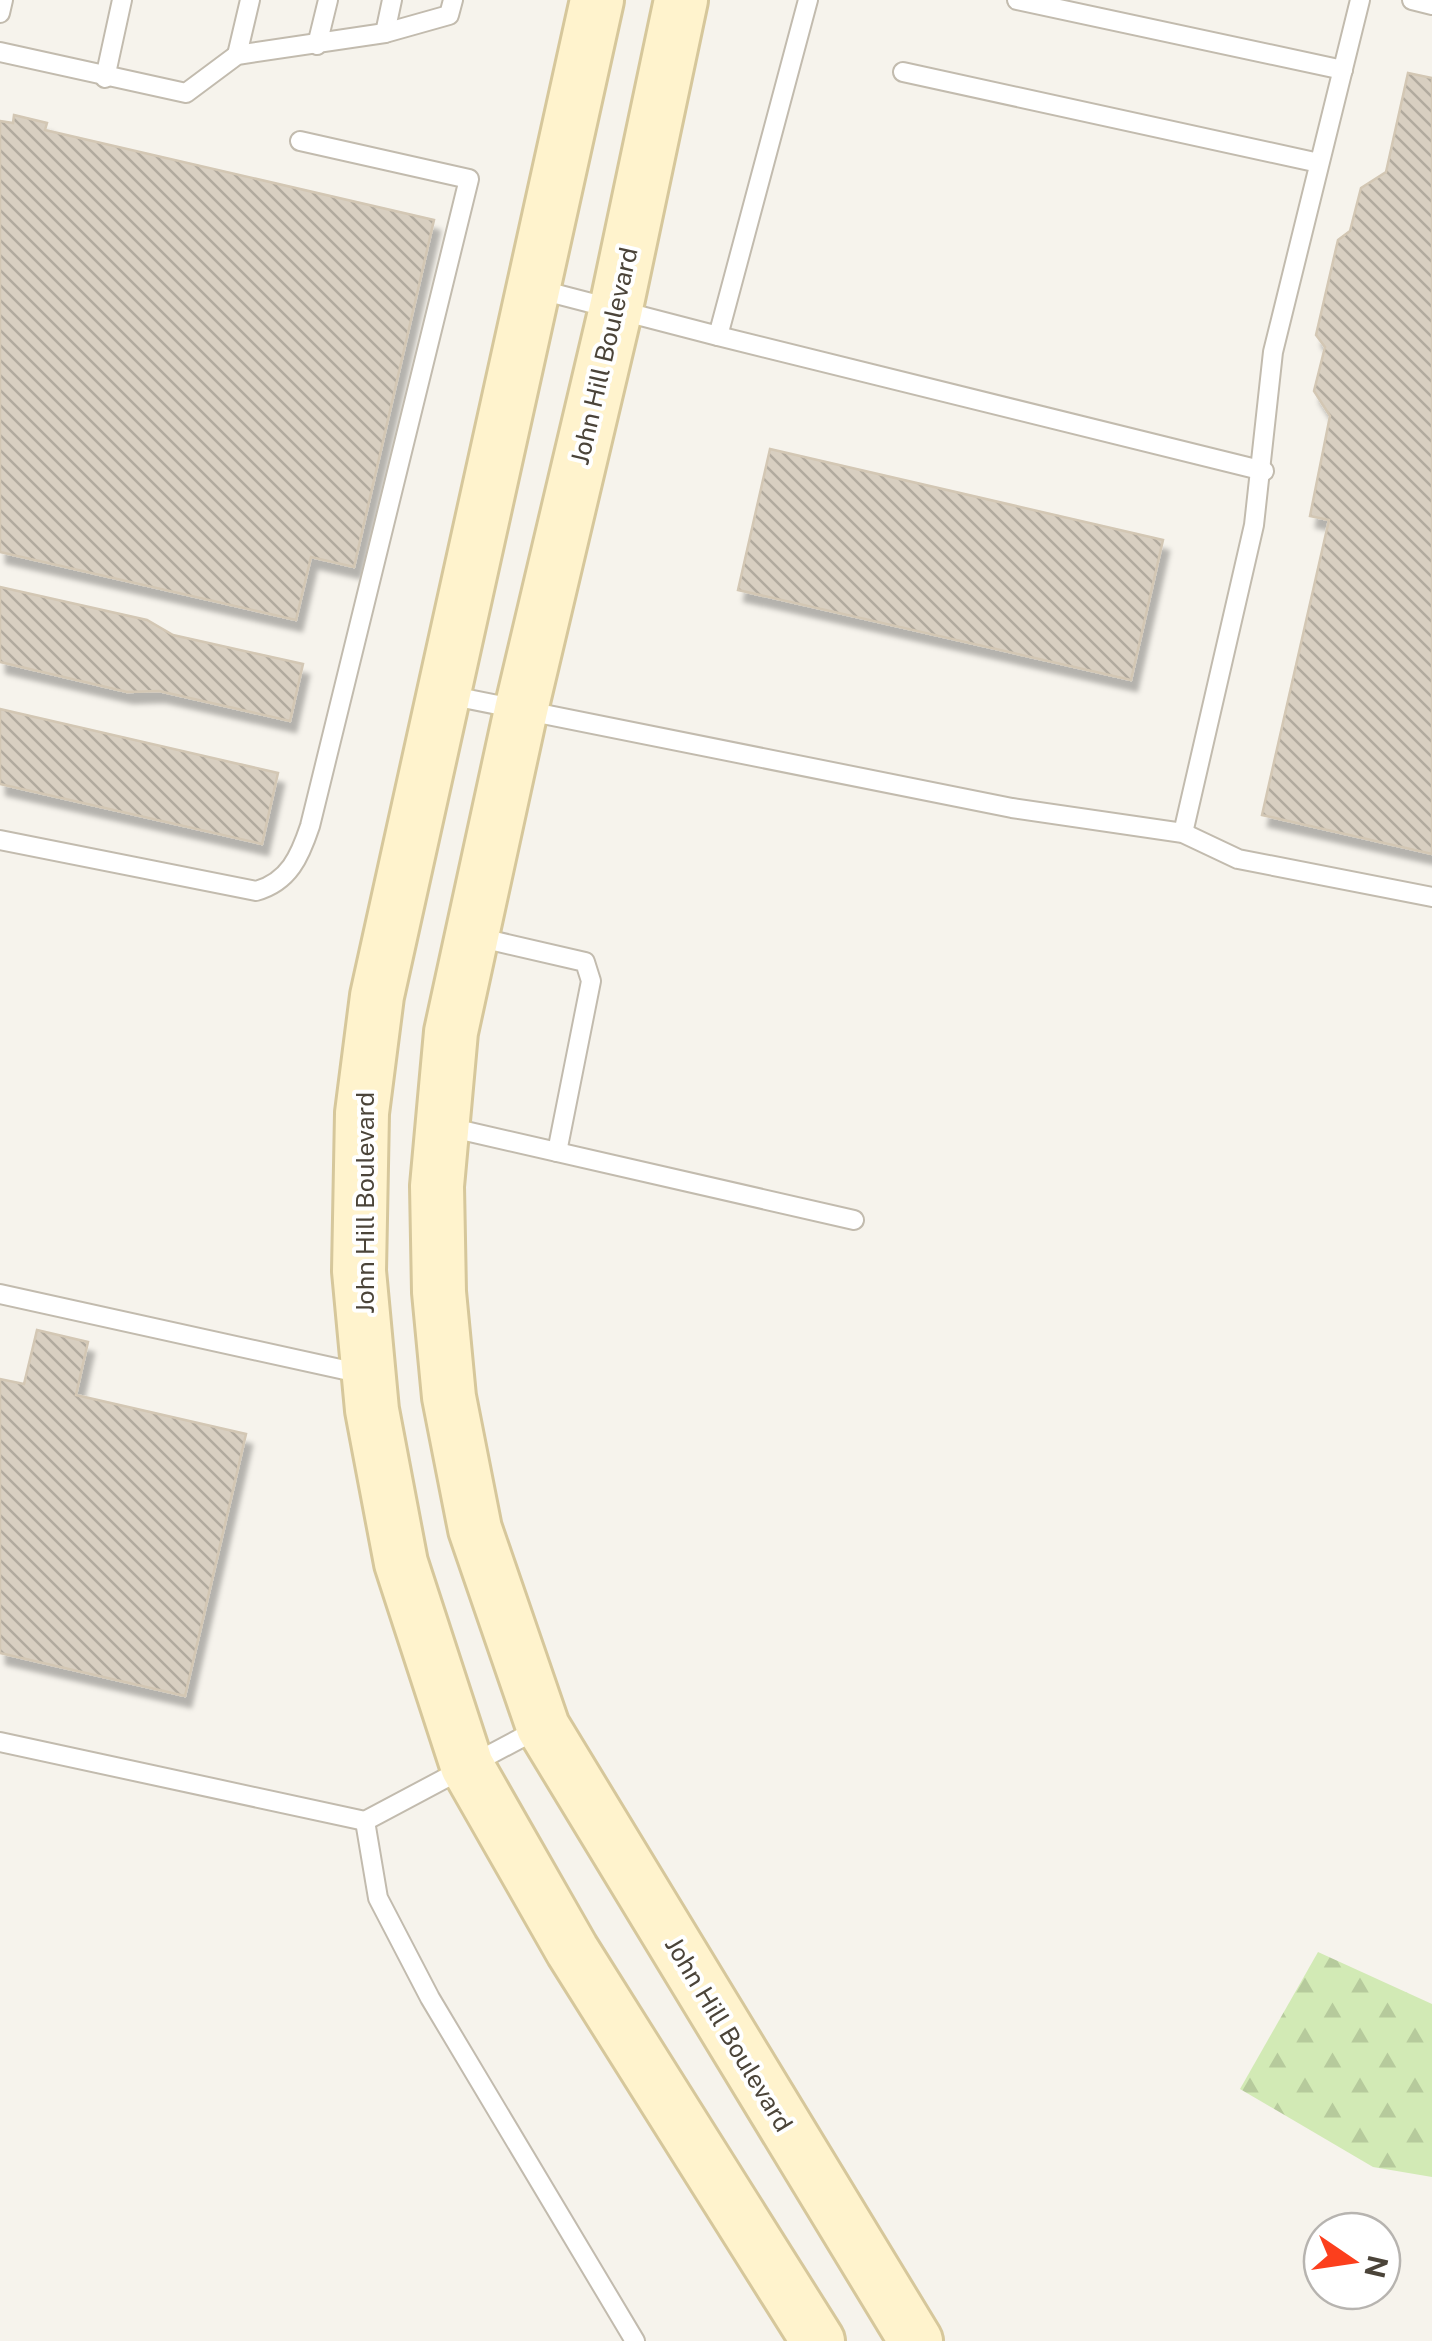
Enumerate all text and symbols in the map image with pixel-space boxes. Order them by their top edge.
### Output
street label: John Hill Boulevard [564,244,644,468]
street label: John Hill Boulevard [350,1092,380,1314]
street label: John Hill Boulevard [659,1931,799,2137]
north arrow [1302,2211,1402,2311]
text: N [1358,2252,1395,2281]

